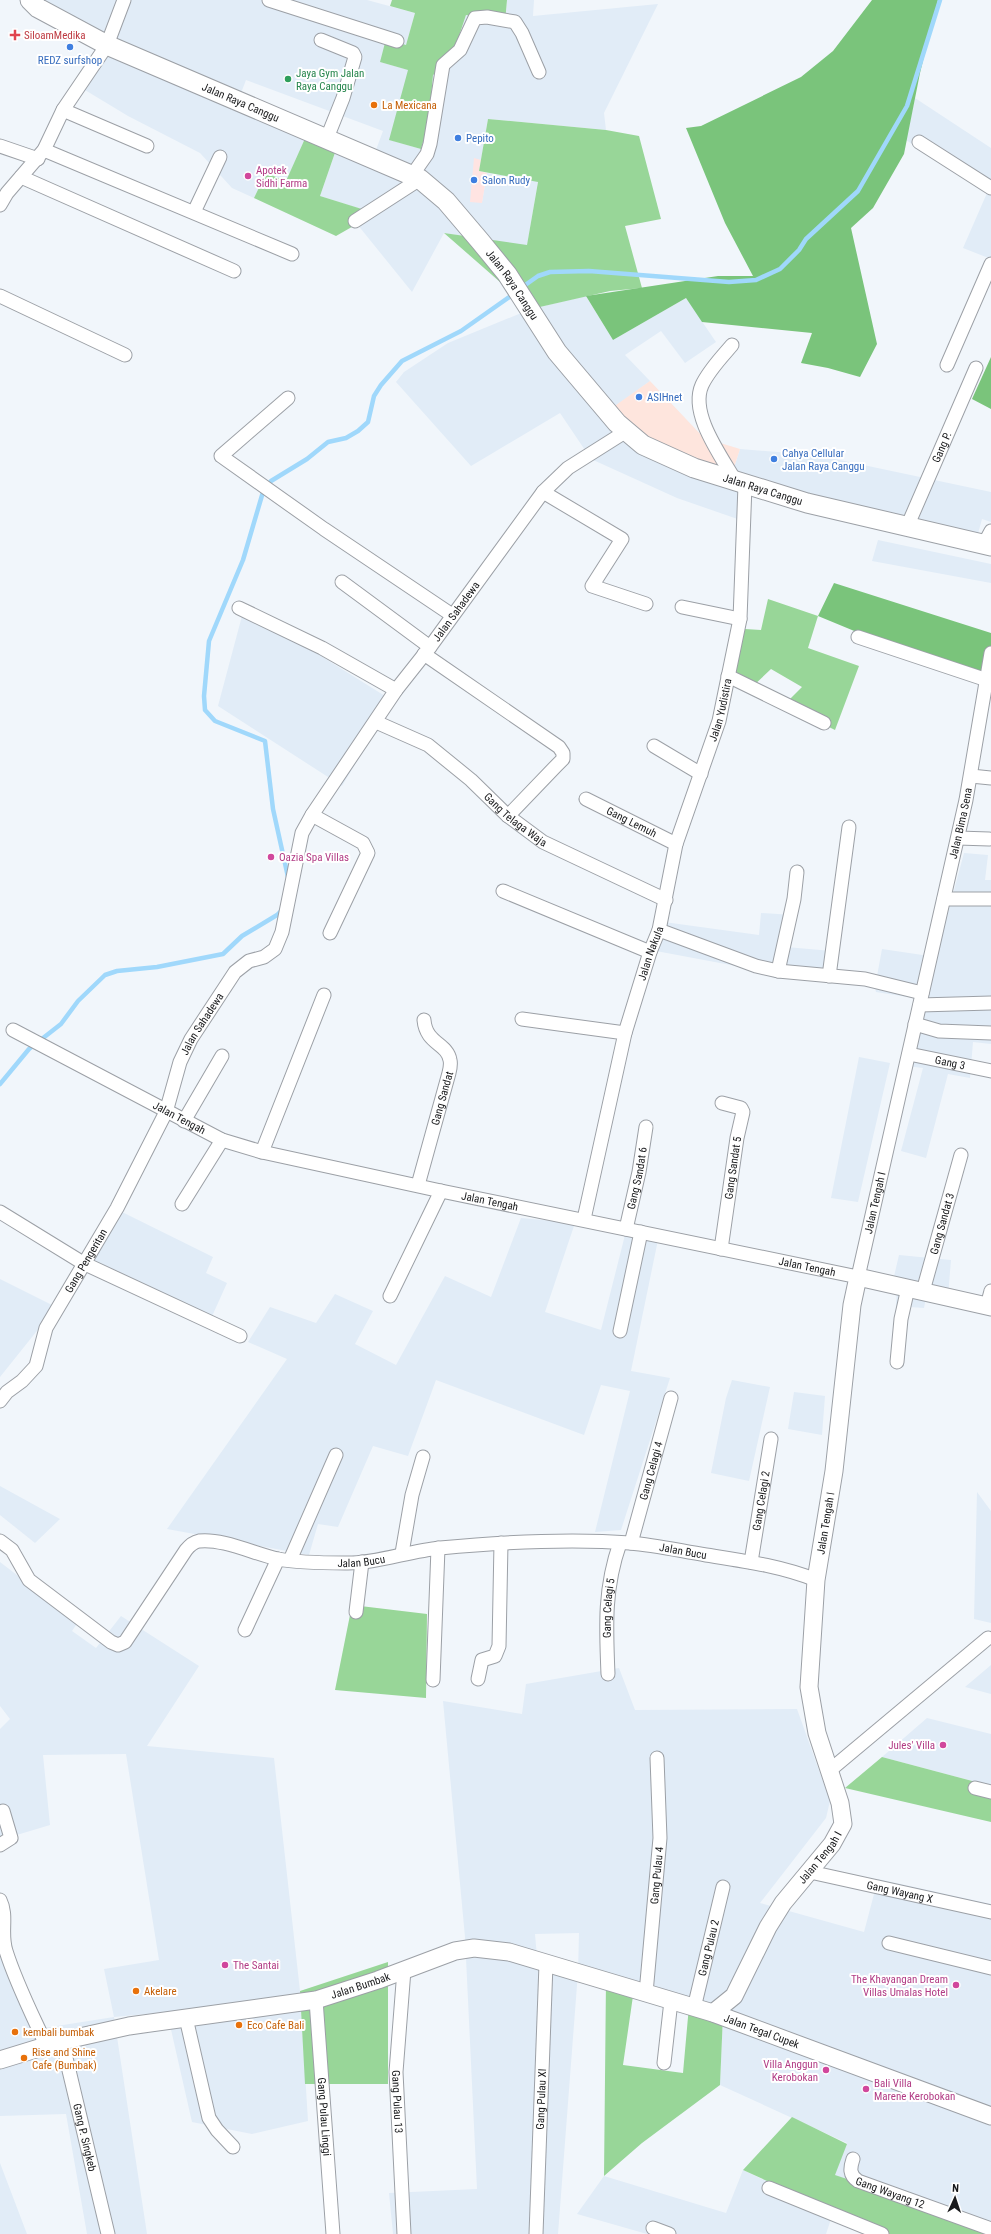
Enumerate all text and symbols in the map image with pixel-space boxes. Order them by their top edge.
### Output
marker: SiloamMedika [9,29,21,41]
place label: SiloamMedika [24,29,86,42]
marker: REDZ surfshop [65,42,75,52]
place label: REDZ surfshop [38,54,102,67]
place label: Jaya Gym Jalan Raya Canggu [296,67,364,93]
marker: Jaya Gym Jalan Raya Canggu [283,74,293,84]
street label: Jalan Raya Canggu [200,80,281,125]
place label: La Mexicana [382,99,437,112]
marker: La Mexicana [369,100,379,110]
place label: Pepito [466,132,494,145]
marker: Pepito [453,133,463,143]
place label: Apotek Sidhi Farma [256,164,307,190]
marker: Apotek Sidhi Farma [243,171,253,181]
place label: Salon Rudy [482,174,530,187]
marker: Salon Rudy [469,175,479,185]
street label: Jalan Raya Canggu [483,247,541,322]
place label: ASIHnet [647,391,682,404]
marker: ASIHnet [634,392,644,402]
street label: Gang P. [930,430,955,465]
place label: Cahya Cellular Jalan Raya Canggu [782,447,865,473]
marker: Cahya Cellular Jalan Raya Canggu [769,454,779,464]
street label: Jalan Raya Canggu [721,471,804,508]
street label: Jalan Sahadewa [430,579,483,644]
street label: Jalan Yudistira [706,677,735,743]
street label: Jalan Bima Sena [947,787,975,860]
street label: Gang Telaga Waja [481,790,548,850]
street label: Gang Lemuh [604,804,659,840]
place label: Oazia Spa Villas [279,851,349,864]
marker: Oazia Spa Villas [266,852,276,862]
street label: Jalan Nakula [636,926,666,982]
street label: Jalan Sahadewa [178,991,227,1057]
street label: Gang 3 [934,1054,966,1072]
street label: Gang Sandat [429,1070,456,1127]
street label: Jalan Tengah [151,1099,208,1137]
street label: Gang Sandat 5 [722,1136,744,1200]
street label: Gang Sandat 6 [625,1146,650,1211]
street label: Jalan Tengah I [862,1171,889,1235]
street label: Jalan Tengah [460,1189,519,1214]
street label: Gang Sandat 3 [928,1191,957,1256]
street label: Gang Pengeritan [62,1227,110,1295]
street label: Jalan Tengah [777,1255,837,1279]
street label: Gang Celagi 4 [637,1440,666,1502]
street label: Gang Celagi 2 [750,1470,773,1532]
street label: Jalan Tengah I [814,1491,837,1556]
street label: Jalan Bucu [658,1541,708,1562]
street label: Jalan Bucu [337,1553,386,1570]
street label: Gang Celagi 5 [601,1577,618,1638]
place label: Jules' Villa [888,1739,935,1752]
marker: Jules' Villa [938,1740,948,1750]
street label: Jalan Tengah I [796,1829,845,1887]
street label: Gang Pulau 4 [648,1846,666,1905]
street label: Gang Wayang X [865,1879,934,1906]
street label: Gang Pulau 2 [696,1918,722,1977]
place label: The Santai [233,1959,279,1972]
marker: The Santai [220,1960,230,1970]
street label: Jalan Bumbak [329,1970,392,2002]
place label: The Khayangan Dream Villas Umalas Hotel [851,1973,948,1999]
marker: The Khayangan Dream Villas Umalas Hotel [951,1980,961,1990]
place label: Akelare [144,1985,177,1998]
marker: Akelare [131,1986,141,1996]
street label: Jalan Tegal Cupek [722,2012,801,2051]
place label: Eco Cafe Bali [247,2019,304,2032]
marker: Eco Cafe Bali [234,2020,244,2030]
place label: kembali bumbak [23,2026,94,2039]
marker: kembali bumbak [10,2027,20,2037]
place label: Rise and Shine Cafe (Bumbak) [32,2046,97,2072]
marker: Rise and Shine Cafe (Bumbak) [19,2053,29,2063]
place label: Villa Anggun Kerobokan [763,2058,818,2084]
marker: Villa Anggun Kerobokan [821,2065,831,2075]
street label: Gang Pulau XI [534,2068,549,2130]
street label: Gang Pulau 13 [389,2070,405,2133]
street label: Gang Pulau Linggi [315,2077,333,2156]
place label: Bali Villa Marene Kerobokan [874,2077,955,2103]
marker: Bali Villa Marene Kerobokan [861,2084,871,2094]
street label: Gang P. Singkeb [70,2102,99,2173]
street label: Gang Wayang 12 [854,2175,926,2211]
north arrow [935,2178,975,2218]
text: N [952,2182,959,2195]

